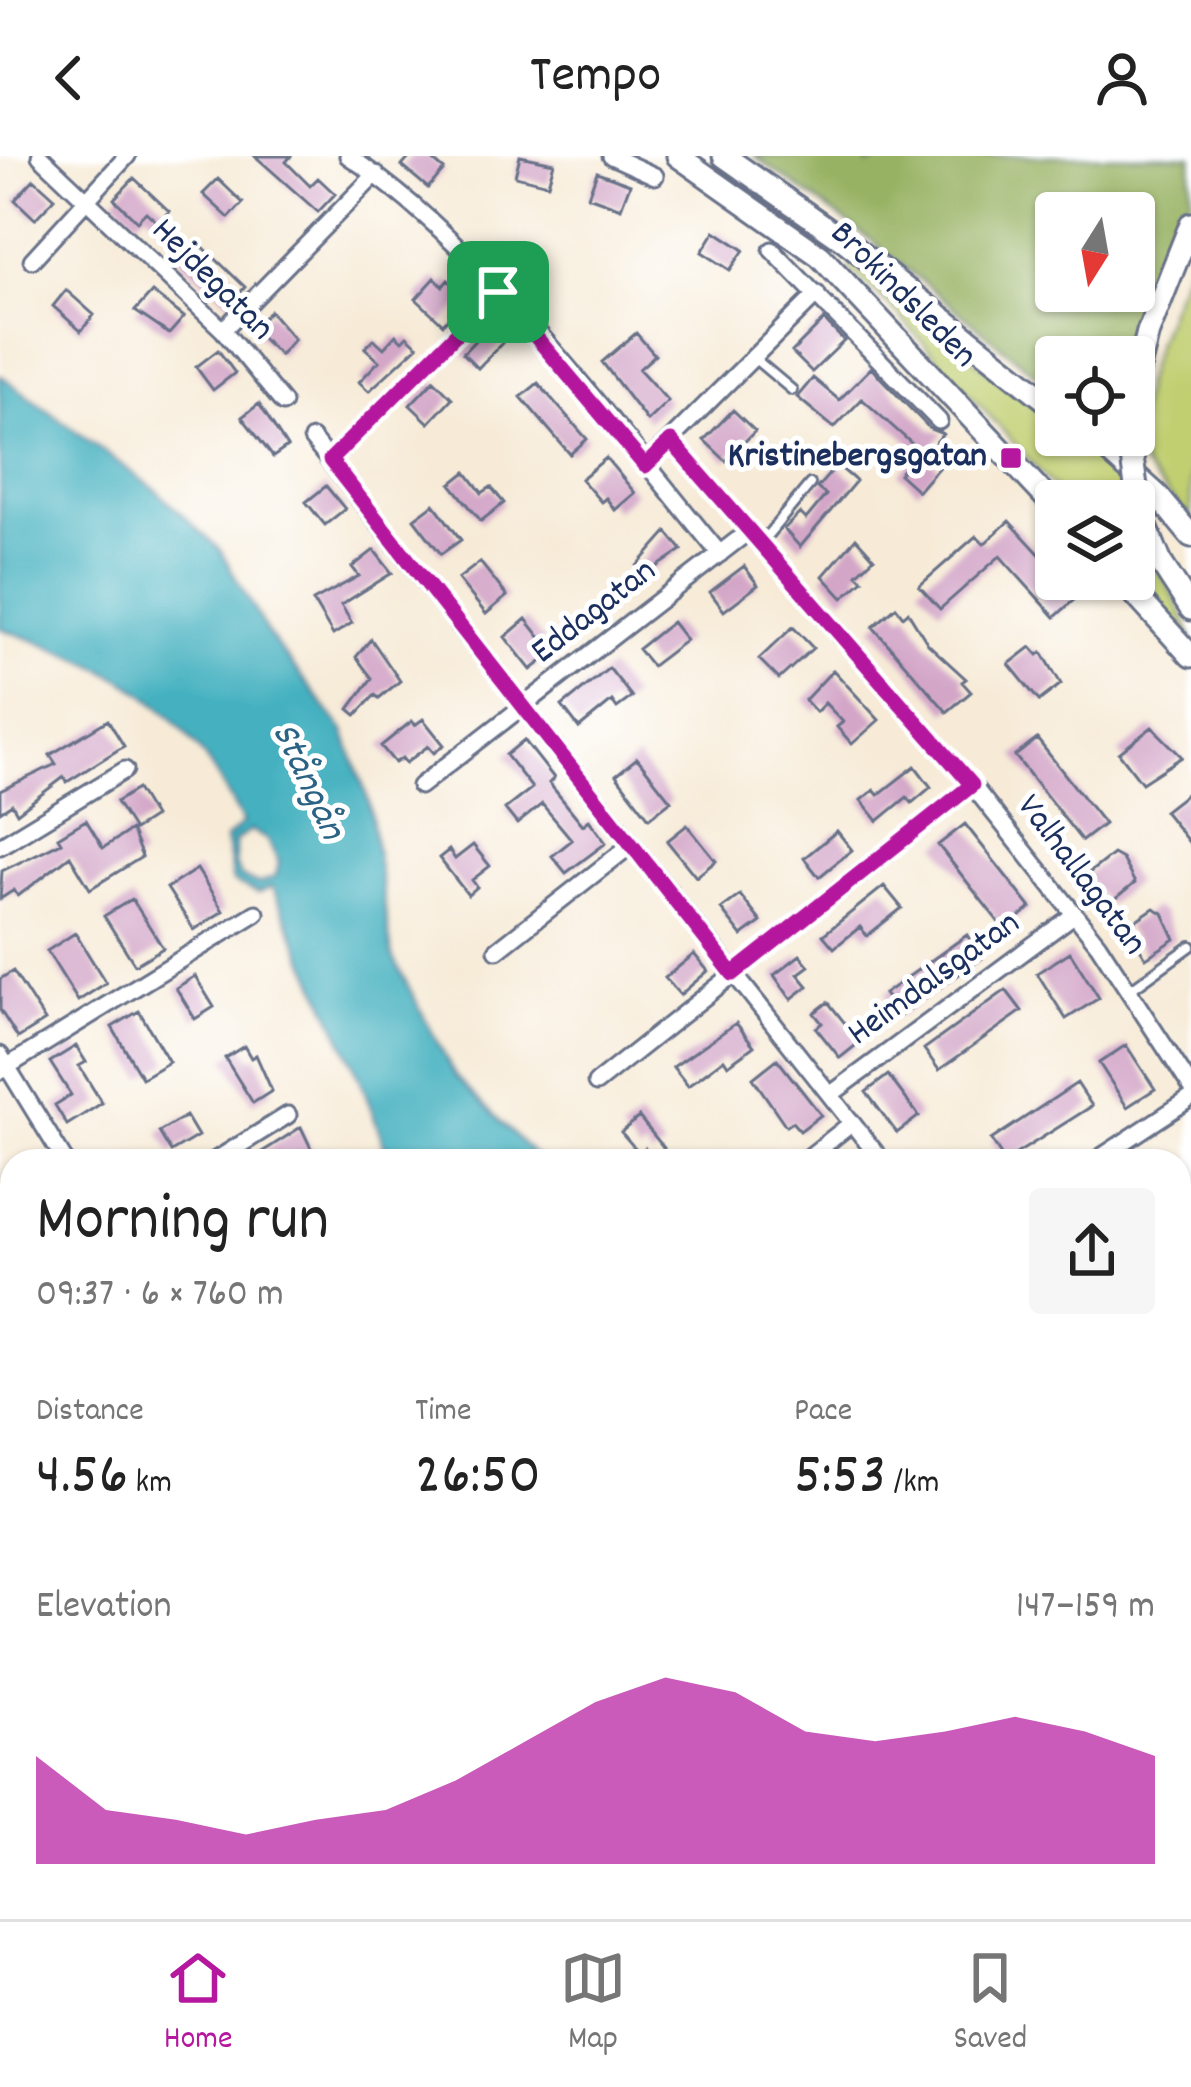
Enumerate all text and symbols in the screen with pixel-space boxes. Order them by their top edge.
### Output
text: Tempo [530,40,661,117]
icon: back [36,45,102,111]
icon: person [1089,45,1155,111]
north arrow [1035,192,1155,312]
map controls [1035,192,1155,600]
street label: Hejdegatan [137,207,285,355]
street label: Brokindsleden [816,210,988,382]
pin [447,241,549,343]
icon: arrive [465,259,531,325]
button: locate [1035,336,1155,456]
place label: Kristinebergsgatan [728,432,987,484]
marker: Kristinebergsgatan [998,445,1024,471]
button: layers [1035,480,1155,600]
street label: Eddagatan [521,547,669,679]
water label: Stångån [255,714,357,851]
street label: Valhallagatan [1002,785,1158,967]
street label: Heimdalsgatan [838,899,1032,1061]
text: Morning run [36,1177,329,1271]
button: share [1029,1188,1155,1314]
text: 09:37 · 6 × 760 m [36,1269,284,1324]
text: Distance [36,1389,144,1436]
text: Time [415,1389,471,1436]
text: Pace [794,1389,852,1436]
text: 4.56 [36,1436,128,1522]
text: 26:50 [415,1436,541,1522]
text: 5:53 [794,1436,886,1522]
text: km [128,1461,172,1508]
text: /km [886,1461,939,1508]
text: Elevation [36,1581,172,1636]
text: 147–159 m [1016,1581,1155,1636]
tab: Home [164,1945,233,2064]
tab: Map [560,1945,626,2064]
tab: Saved [953,1945,1027,2064]

